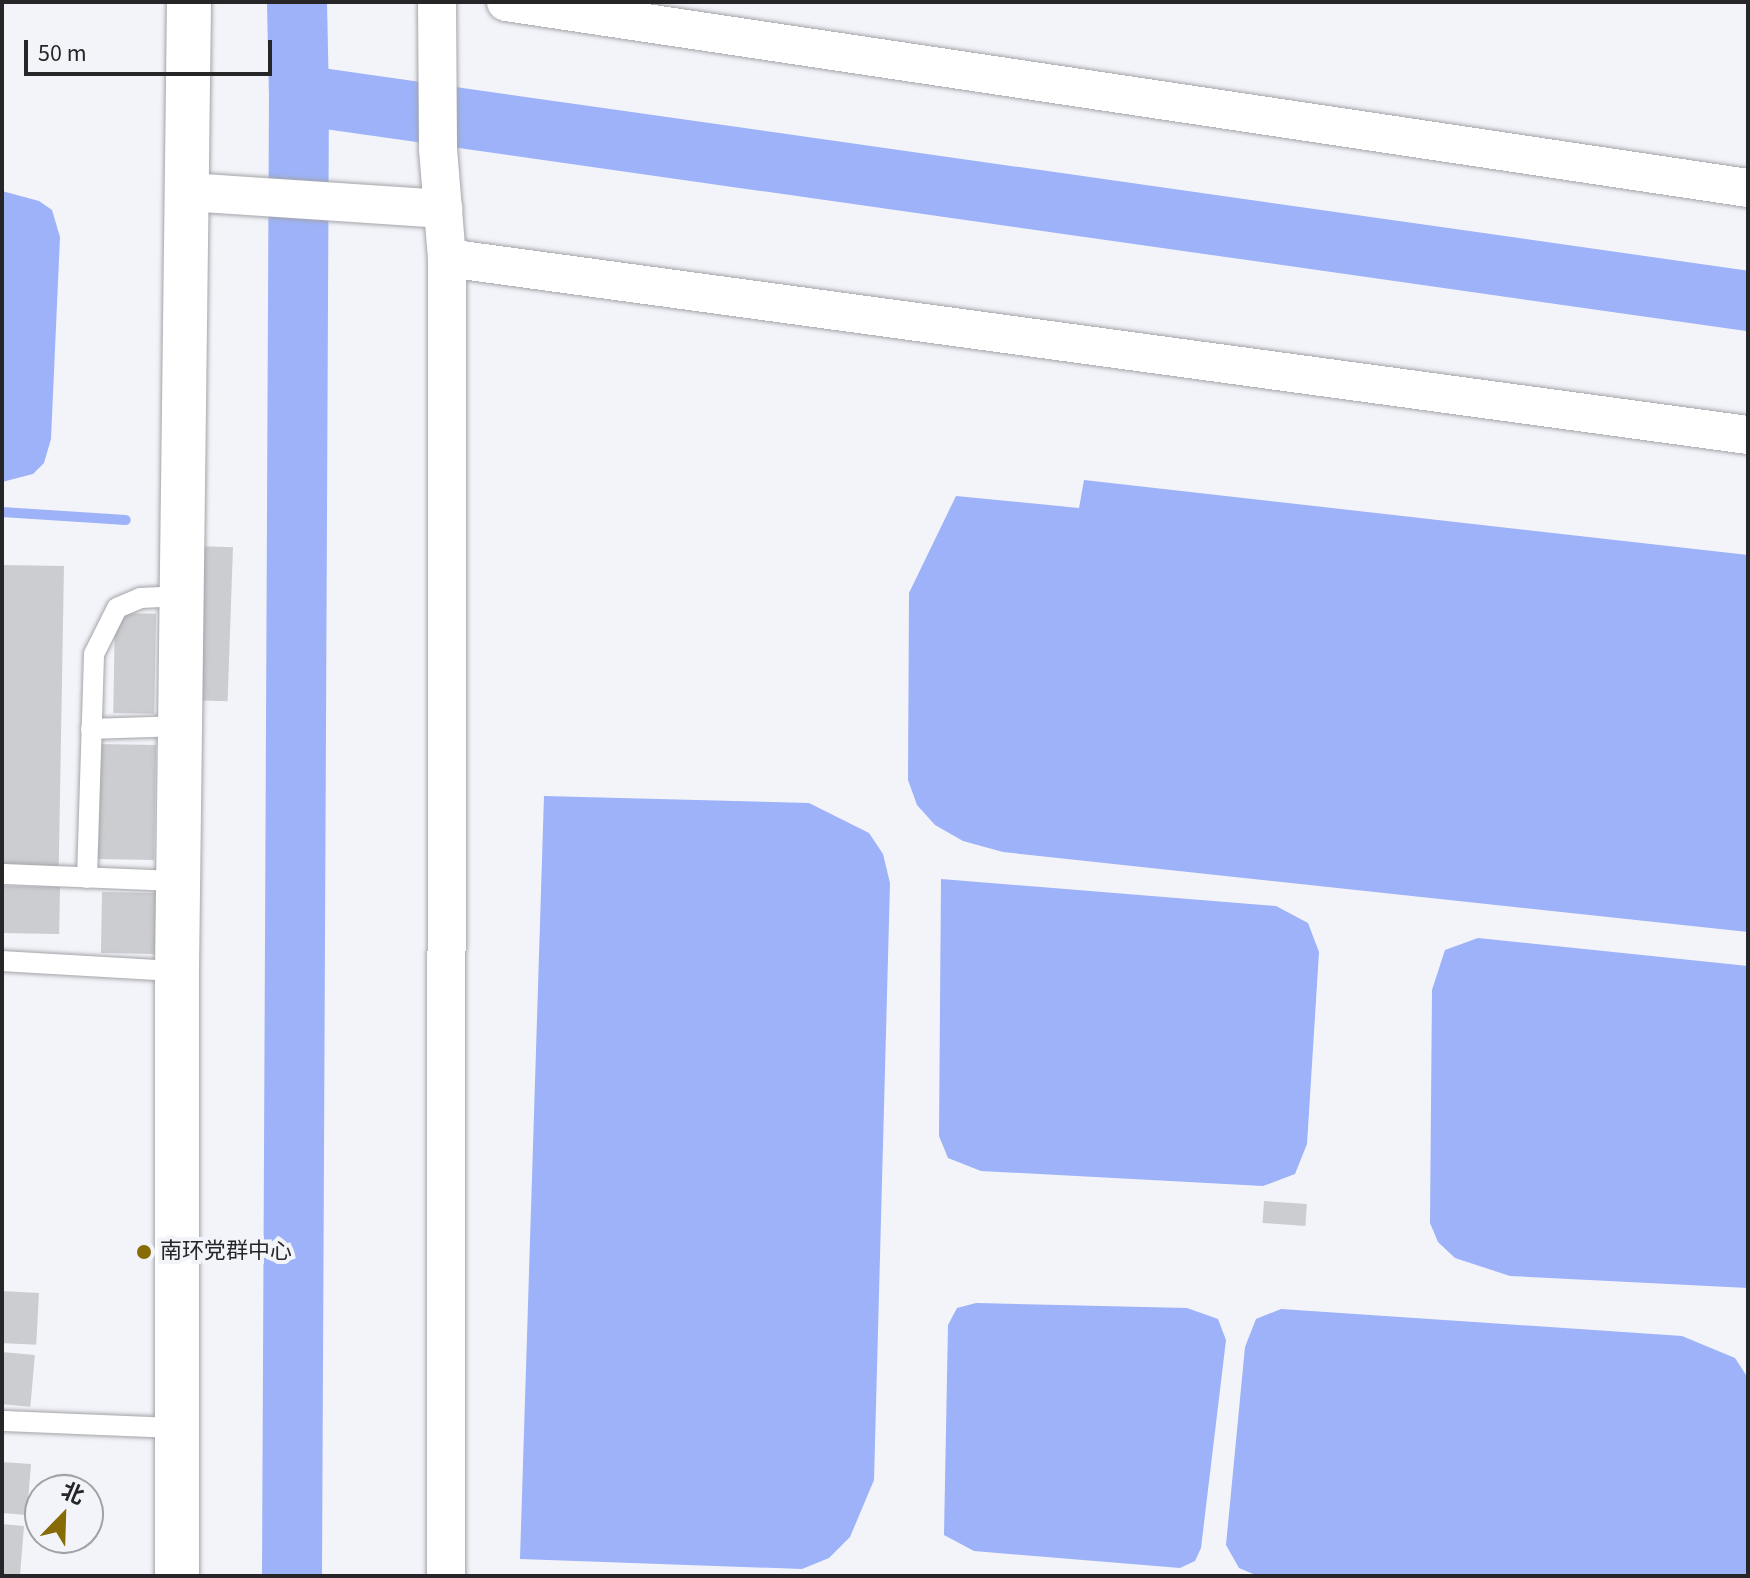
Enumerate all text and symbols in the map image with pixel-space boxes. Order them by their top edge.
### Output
scale bar [28,24,276,74]
text: 50 m [38,36,87,71]
place label: 南环党群中心 [160,1239,292,1265]
marker: 南环党群中心 [135,1243,153,1261]
north arrow [24,1474,104,1554]
text: 北 [56,1475,89,1513]

